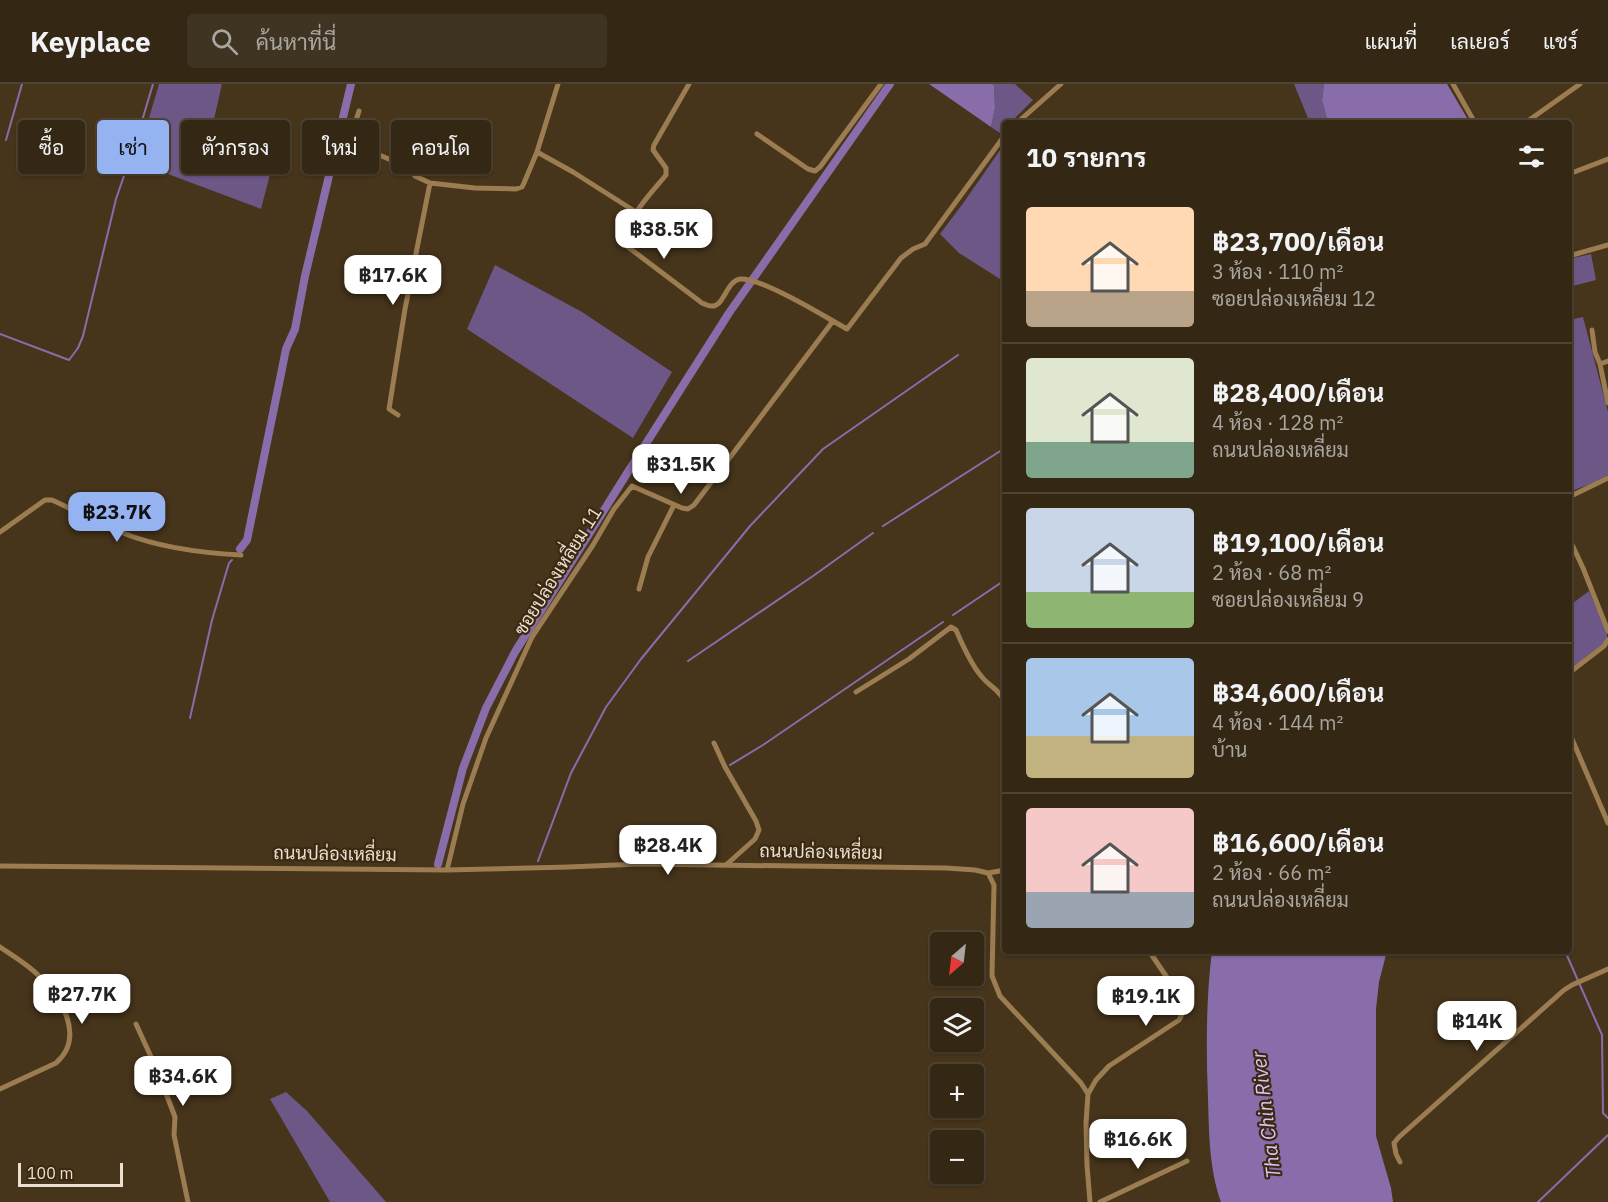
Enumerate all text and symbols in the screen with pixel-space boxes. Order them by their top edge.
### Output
search box [187,14,607,68]
text: Keyplace [30,23,151,60]
icon: search [208,25,241,58]
text: ค้นหาที่นี่ [256,27,336,56]
text: แผนที่ [1365,27,1417,55]
text: เลเยอร์ [1450,27,1510,55]
text: แชร์ [1543,27,1578,55]
chip: ซื้อ [18,120,85,174]
chip: เช่า [97,120,169,174]
chip: ตัวกรอง [181,120,290,174]
chip: ใหม่ [302,120,379,174]
chip: คอนโด [391,120,491,174]
text: 10 รายการ [1026,140,1147,174]
icon: filters [1515,140,1548,173]
pin: ฿38.5K [615,209,713,260]
text: ฿38.5K [629,215,699,242]
text: ฿23,700/เดือน [1212,224,1384,258]
icon: home [1074,231,1146,303]
pin: ฿17.6K [344,255,442,306]
text: 3 ห้อง · 110 m² [1212,258,1343,285]
text: ฿17.6K [358,261,428,288]
text: ซอยปล่องเหลี่ยม 12 [1212,285,1376,312]
text: ฿28,400/เดือน [1212,375,1384,409]
icon: home [1074,382,1146,454]
text: 4 ห้อง · 128 m² [1212,409,1343,436]
text: ถนนปล่องเหลี่ยม [1212,436,1349,463]
pin: ฿31.5K [632,444,730,495]
text: ฿31.5K [646,450,716,477]
pin: ฿23.7K [68,492,166,543]
text: ฿23.7K [82,498,152,525]
street label: ซอยปล่องเหลี่ยม 11 [505,500,606,639]
text: ฿19,100/เดือน [1212,525,1384,559]
icon: home [1074,532,1146,604]
text: 2 ห้อง · 68 m² [1212,559,1331,586]
text: ซอยปล่องเหลี่ยม 9 [1212,586,1364,613]
text: ฿34,600/เดือน [1212,675,1384,709]
icon: home [1074,682,1146,754]
text: 4 ห้อง · 144 m² [1212,709,1343,736]
text: บ้าน [1212,736,1247,763]
pin: ฿28.4K [619,825,717,876]
text: ฿16,600/เดือน [1212,825,1384,859]
text: ฿28.4K [633,831,703,858]
icon: home [1074,832,1146,904]
street label: ถนนปล่องเหลี่ยม [759,835,883,864]
street label: ถนนปล่องเหลี่ยม [273,837,397,866]
text: 2 ห้อง · 66 m² [1212,859,1331,886]
text: ถนนปล่องเหลี่ยม [1212,886,1349,913]
north arrow [930,932,984,986]
map controls [930,932,984,1184]
pin: ฿27.7K [33,974,131,1025]
pin: ฿19.1K [1097,976,1195,1027]
text: ฿27.7K [47,980,117,1007]
text: ฿19.1K [1111,982,1181,1009]
button: layers [930,998,984,1052]
pin: ฿14K [1441,1001,1513,1052]
text: ฿14K [1451,1007,1503,1034]
water label: Tha Chin River [1244,1049,1287,1180]
pin: ฿34.6K [134,1056,232,1107]
text: ฿34.6K [148,1062,218,1089]
button: + [930,1064,984,1118]
pin: ฿16.6K [1089,1119,1187,1170]
text: ฿16.6K [1103,1125,1173,1152]
button: − [930,1130,984,1184]
scale bar [18,1160,123,1188]
text: 100 m [27,1163,74,1183]

